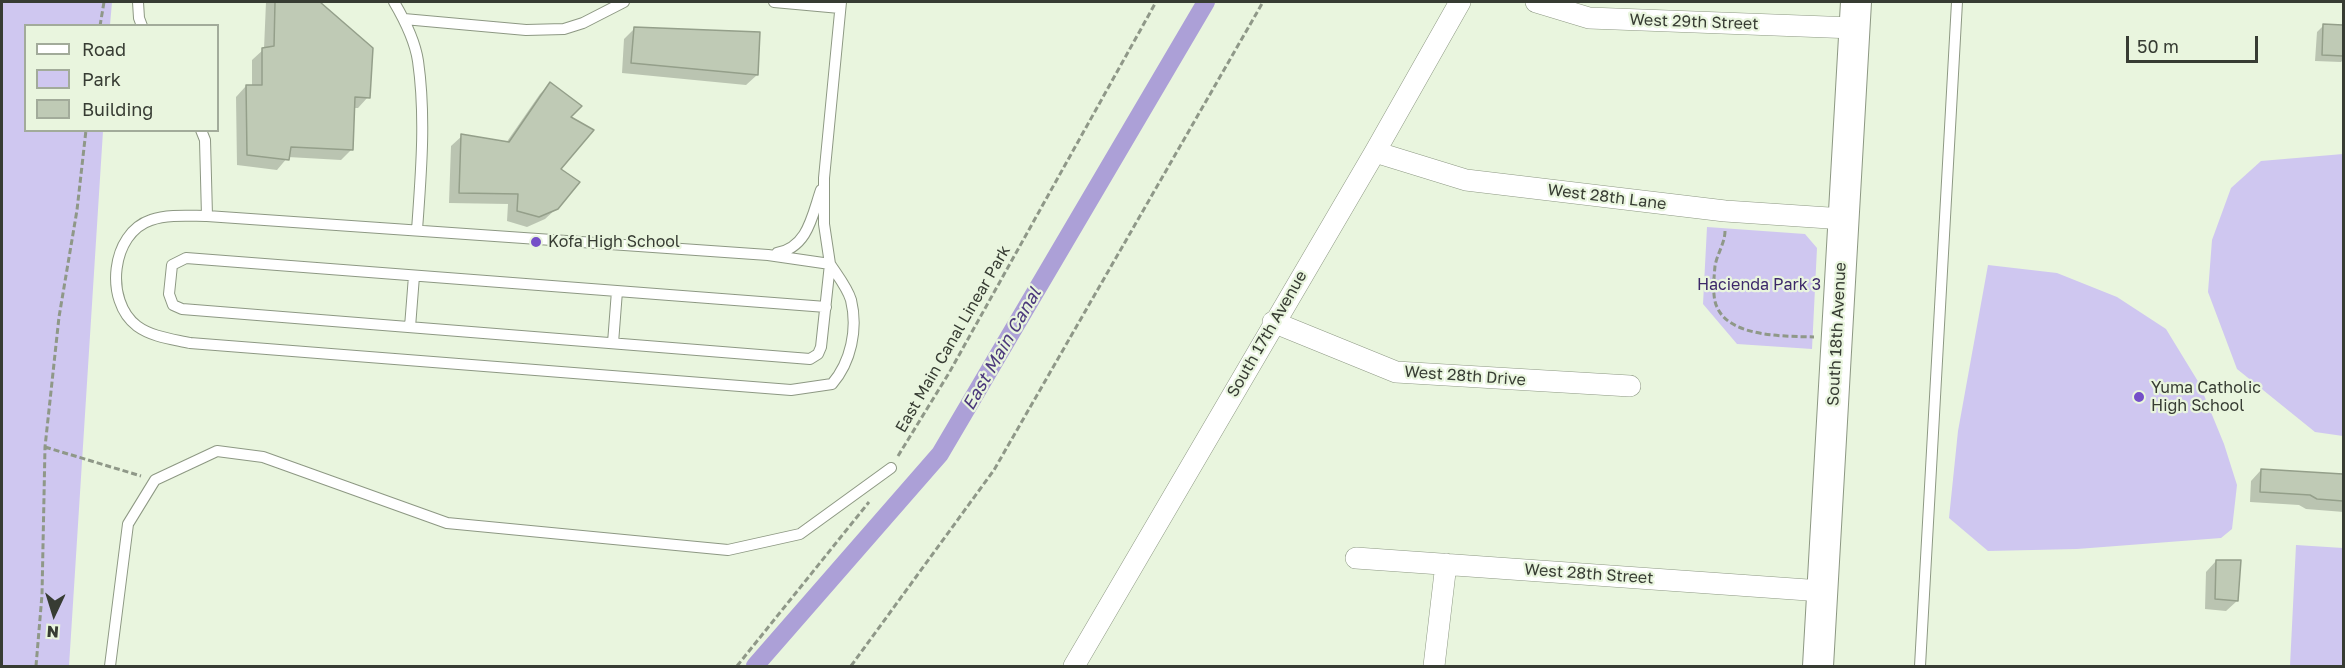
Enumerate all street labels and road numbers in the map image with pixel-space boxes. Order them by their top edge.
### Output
street label: West 29th Street [1629,10,1759,34]
street label: West 28th Lane [1546,180,1668,214]
street label: East Main Canal Linear Park [891,242,1015,436]
street label: South 18th Avenue [1824,262,1850,406]
street label: South 17th Avenue [1223,267,1311,401]
street label: West 28th Drive [1404,362,1526,390]
street label: West 28th Street [1524,560,1654,588]

